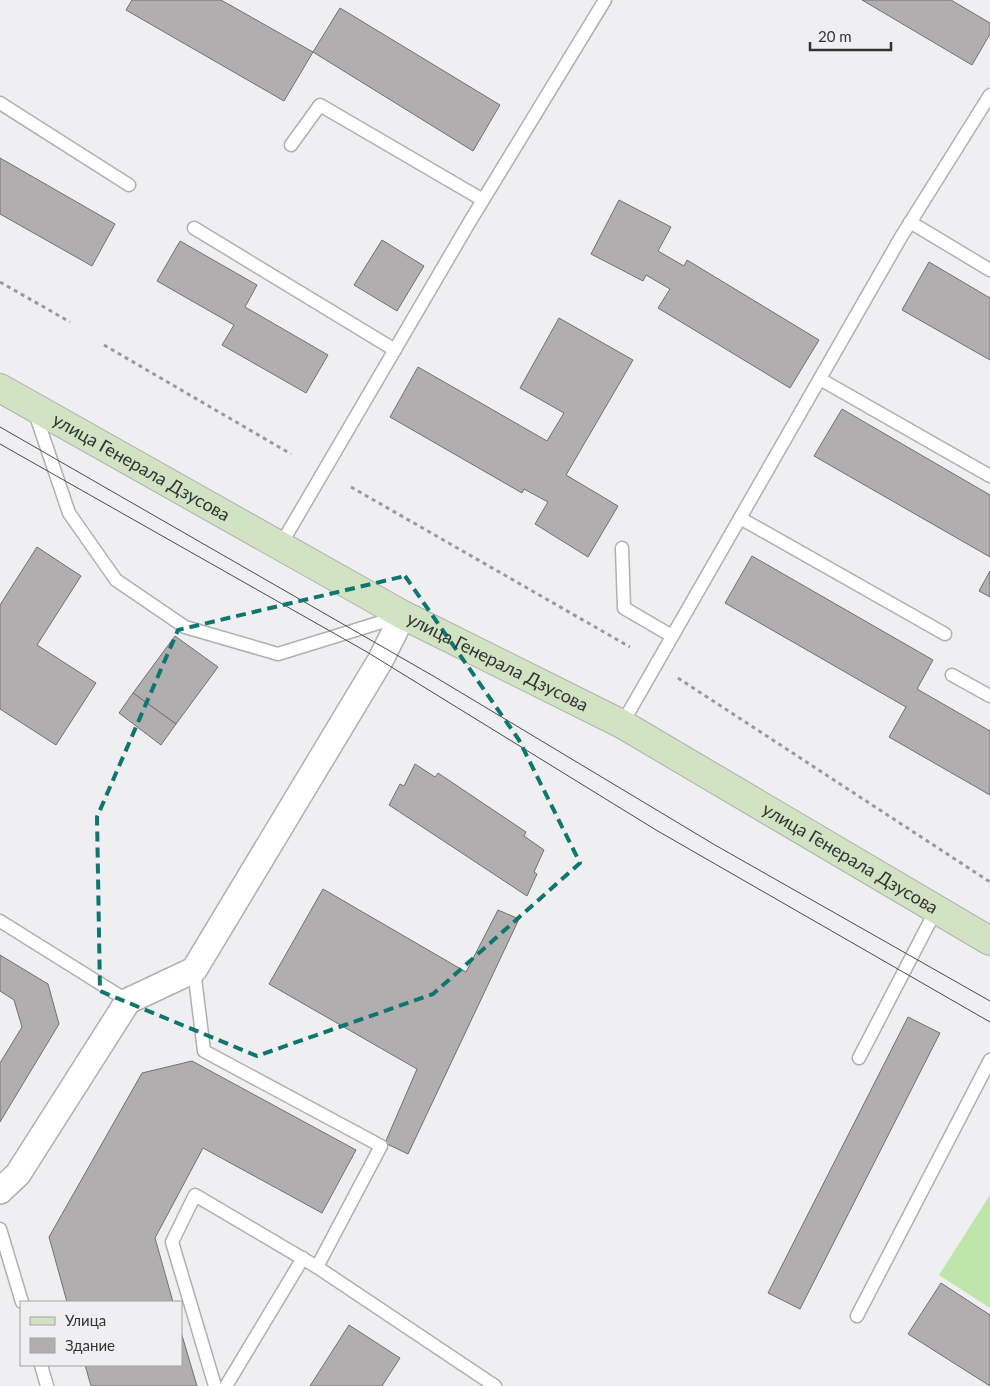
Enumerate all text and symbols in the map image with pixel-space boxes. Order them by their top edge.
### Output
scale bar [810,20,891,52]
text: 20 m [818,27,852,45]
street label: улица Генерала Дзусова [49,408,234,525]
street label: улица Генерала Дзусова [403,607,592,716]
street label: улица Генерала Дзусова [759,797,942,918]
legend [20,1301,182,1366]
text: Улица [65,1311,106,1329]
text: Здание [65,1336,115,1354]

